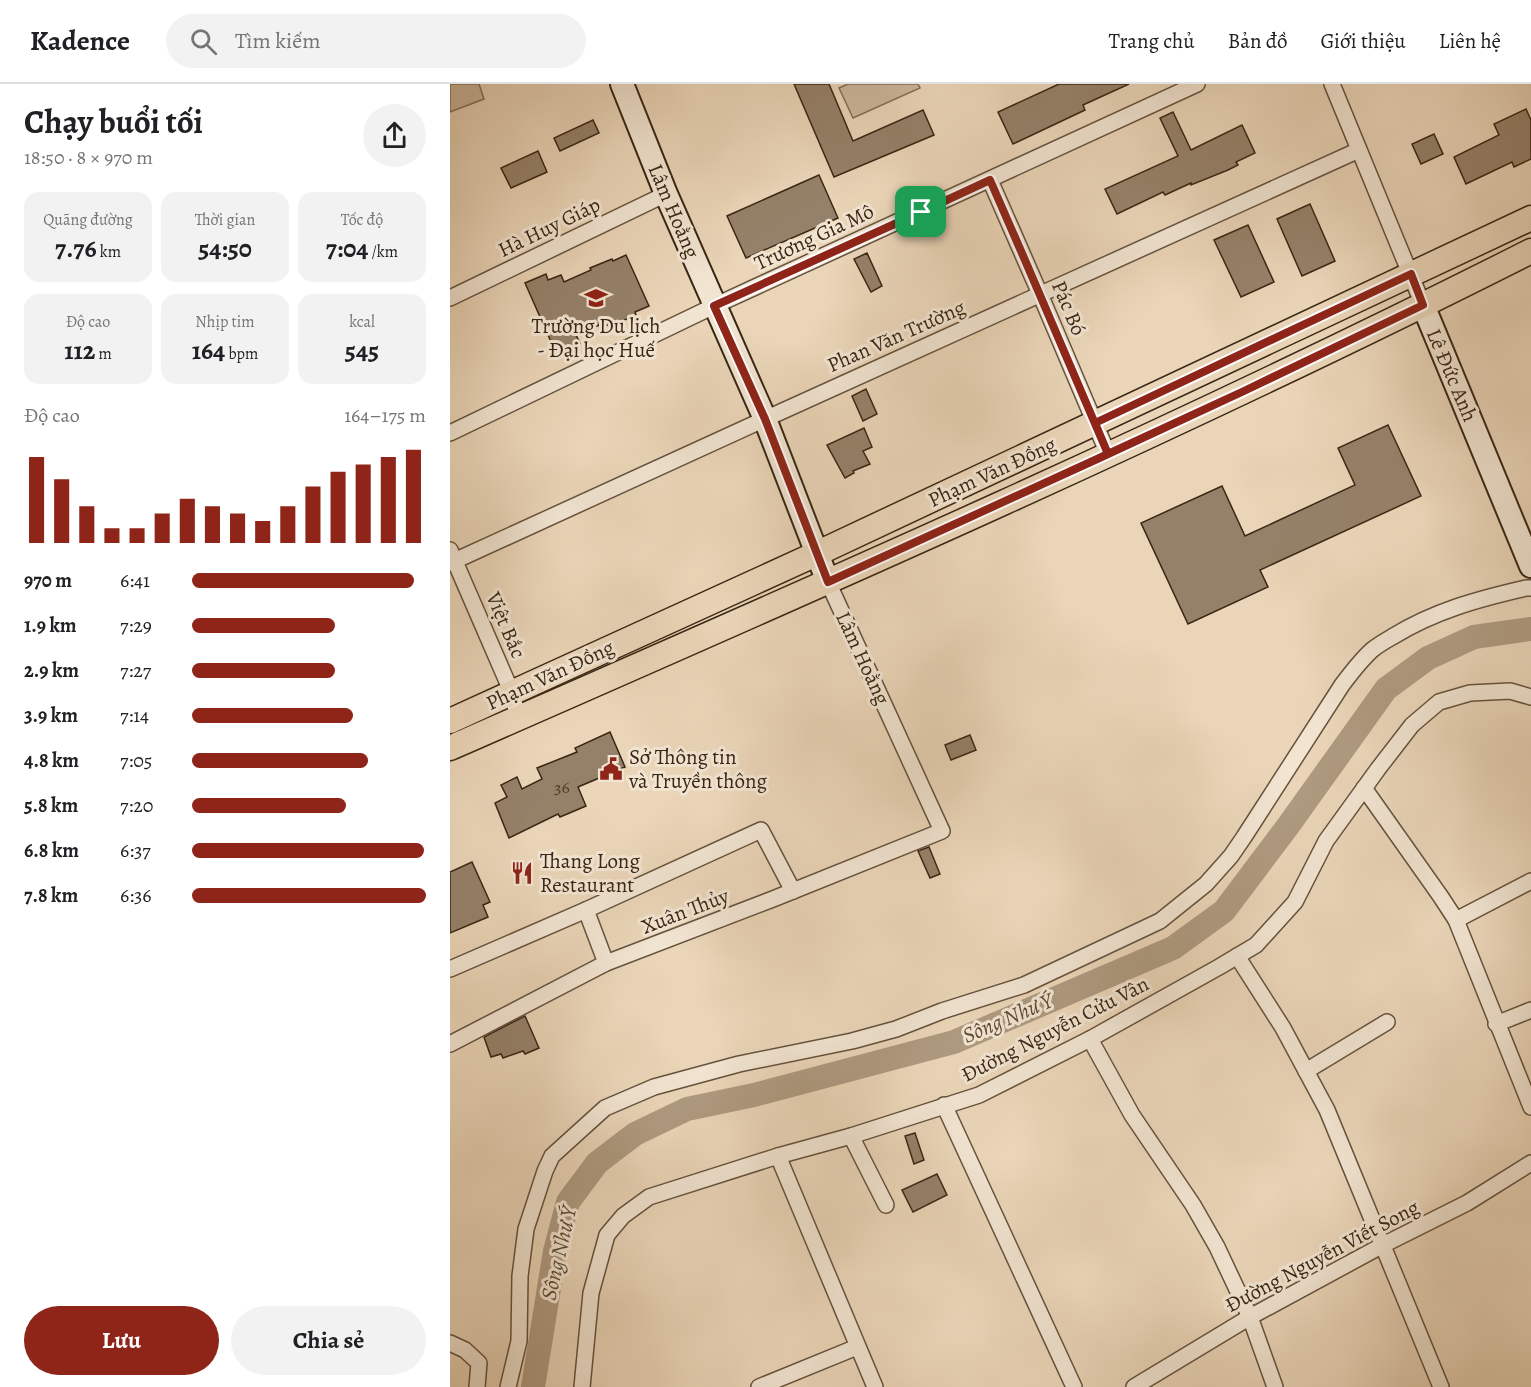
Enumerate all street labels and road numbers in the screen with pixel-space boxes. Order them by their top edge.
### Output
street label: Lâm Hoằng [642,160,707,263]
street label: Hà Huy Giáp [493,190,605,264]
street label: Trương Gia Mô [750,197,878,277]
street label: Pác Bó [1045,276,1093,340]
street label: Phan Văn Trường [823,293,970,379]
street label: Lê Đức Anh [1420,324,1484,426]
street label: Phạm Văn Đồng [923,430,1061,514]
street label: Việt Bắc [479,587,533,663]
street label: Lâm Hoằng [829,607,897,710]
street label: Phạm Văn Đồng [481,633,619,717]
street label: Xuân Thủy [637,881,733,940]
street label: Đường Nguyễn Cửu Vân [956,970,1154,1088]
street label: Đường Nguyễn Viết Song [1220,1193,1424,1319]

